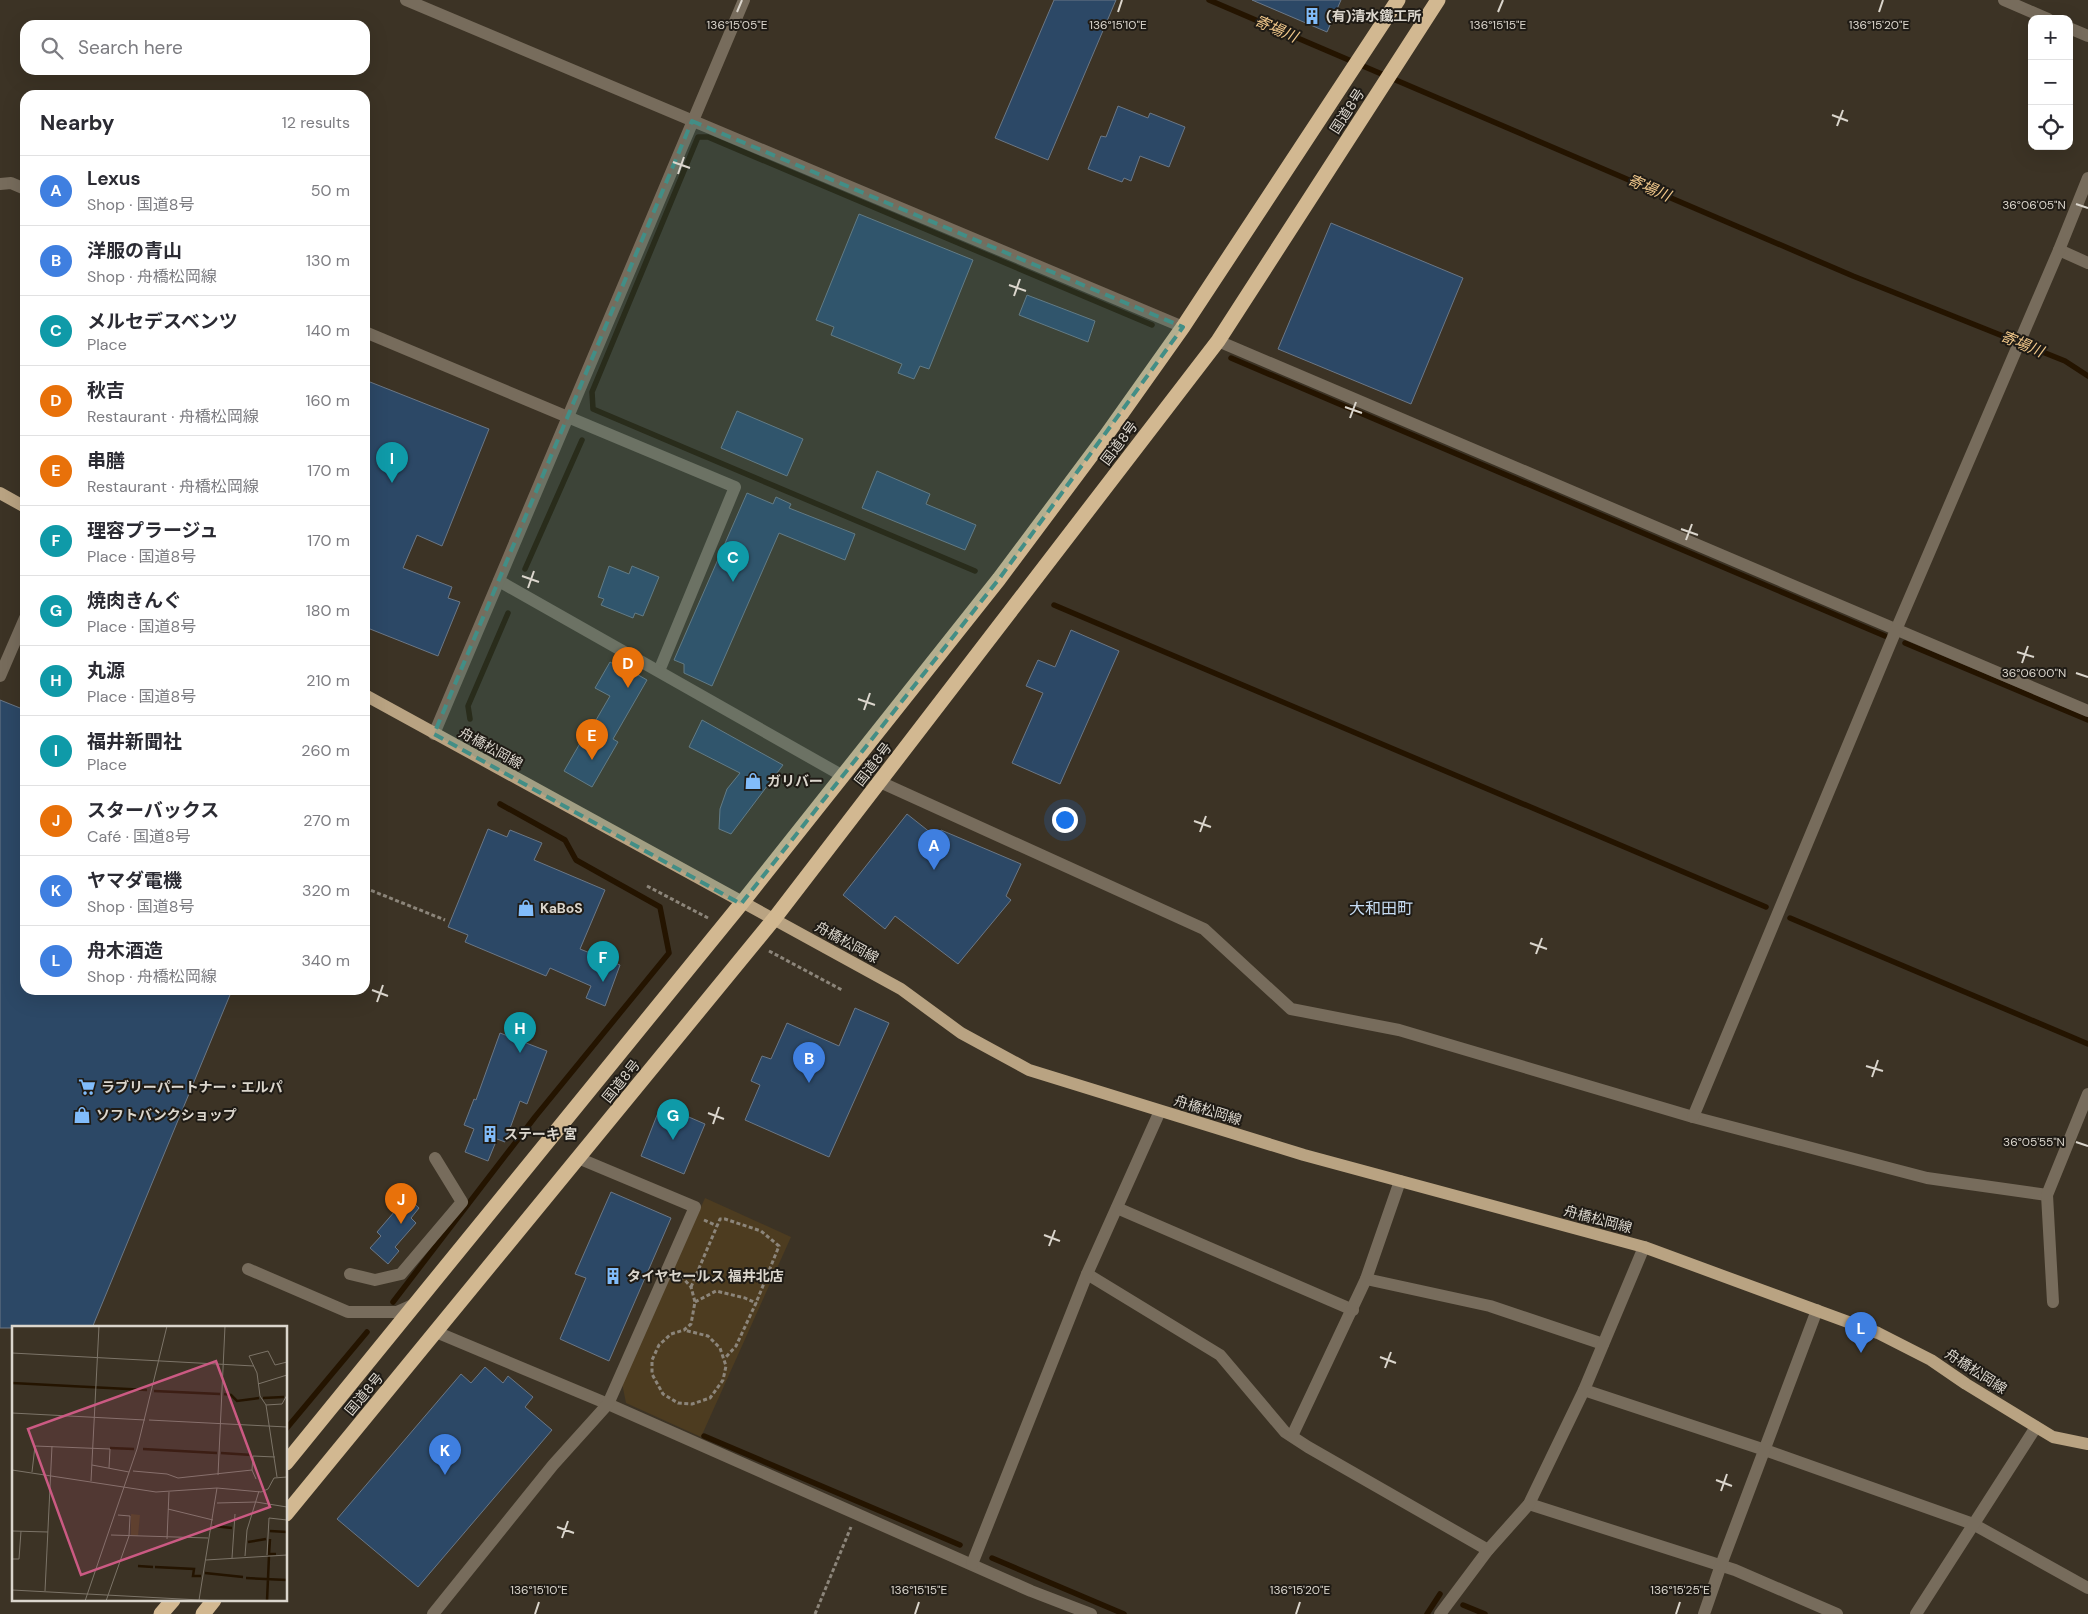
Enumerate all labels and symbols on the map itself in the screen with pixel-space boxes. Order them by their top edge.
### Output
building icon: (有)清水鐵工所 [1302,6,1322,26]
place label: (有)清水鐵工所 [1326,7,1421,25]
water label: 寄場川 [1251,11,1302,48]
text: 136°15'05"E [707,17,768,33]
text: 136°15'10"E [1089,17,1147,33]
text: 136°15'15"E [1470,17,1526,33]
text: 136°15'20"E [1849,17,1909,33]
street label: 国道8号 [1326,85,1368,137]
water label: 寄場川 [1624,170,1675,207]
text: 36°06'05"N [2002,197,2066,213]
water label: 寄場川 [1997,326,2048,362]
street label: 国道8号 [1097,417,1141,469]
pin: I [376,442,408,483]
pin: C [717,541,749,582]
pin: D [612,647,644,688]
text: 36°06'00"N [2002,665,2066,681]
pin: E [576,719,608,760]
street label: 舟橋松岡線 [456,723,526,773]
street label: 国道8号 [850,739,896,789]
shop icon: ガリバー [743,771,763,791]
place label: ガリバー [767,772,823,790]
your location [1052,807,1078,833]
pin: A [918,829,950,870]
shop icon: KaBoS [516,898,536,918]
district label: 大和田町 [1349,898,1413,919]
place label: KaBoS [540,899,583,917]
street label: 舟橋松岡線 [812,917,882,967]
pin: F [587,941,619,982]
pin: H [504,1012,536,1053]
pin: B [793,1042,825,1083]
street label: 国道8号 [598,1056,644,1106]
supermarket icon: ラブリーパートナー・エルパ [77,1077,97,1097]
place label: ラブリーパートナー・エルパ [101,1078,283,1096]
street label: 舟橋松岡線 [1172,1091,1244,1129]
pin: G [657,1099,689,1140]
shop icon: ソフトバンクショップ [72,1105,92,1125]
place label: ソフトバンクショップ [96,1106,237,1124]
building icon: ステーキ 宮 [480,1124,500,1144]
place label: ステーキ 宮 [504,1125,577,1143]
text: 36°05'55"N [2003,1134,2065,1150]
pin: J [385,1183,417,1224]
street label: 舟橋松岡線 [1562,1201,1634,1237]
building icon: タイヤセールス 福井北店 [603,1266,623,1286]
place label: タイヤセールス 福井北店 [627,1267,784,1285]
pin: L [1845,1312,1877,1353]
inset map [12,1326,288,1602]
street label: 舟橋松岡線 [1942,1344,2010,1398]
street label: 国道8号 [341,1369,387,1419]
pin: K [429,1434,461,1475]
text: 136°15'10"E [510,1582,568,1598]
text: 136°15'15"E [891,1582,947,1598]
text: 136°15'20"E [1270,1582,1330,1598]
text: 136°15'25"E [1650,1582,1710,1598]

